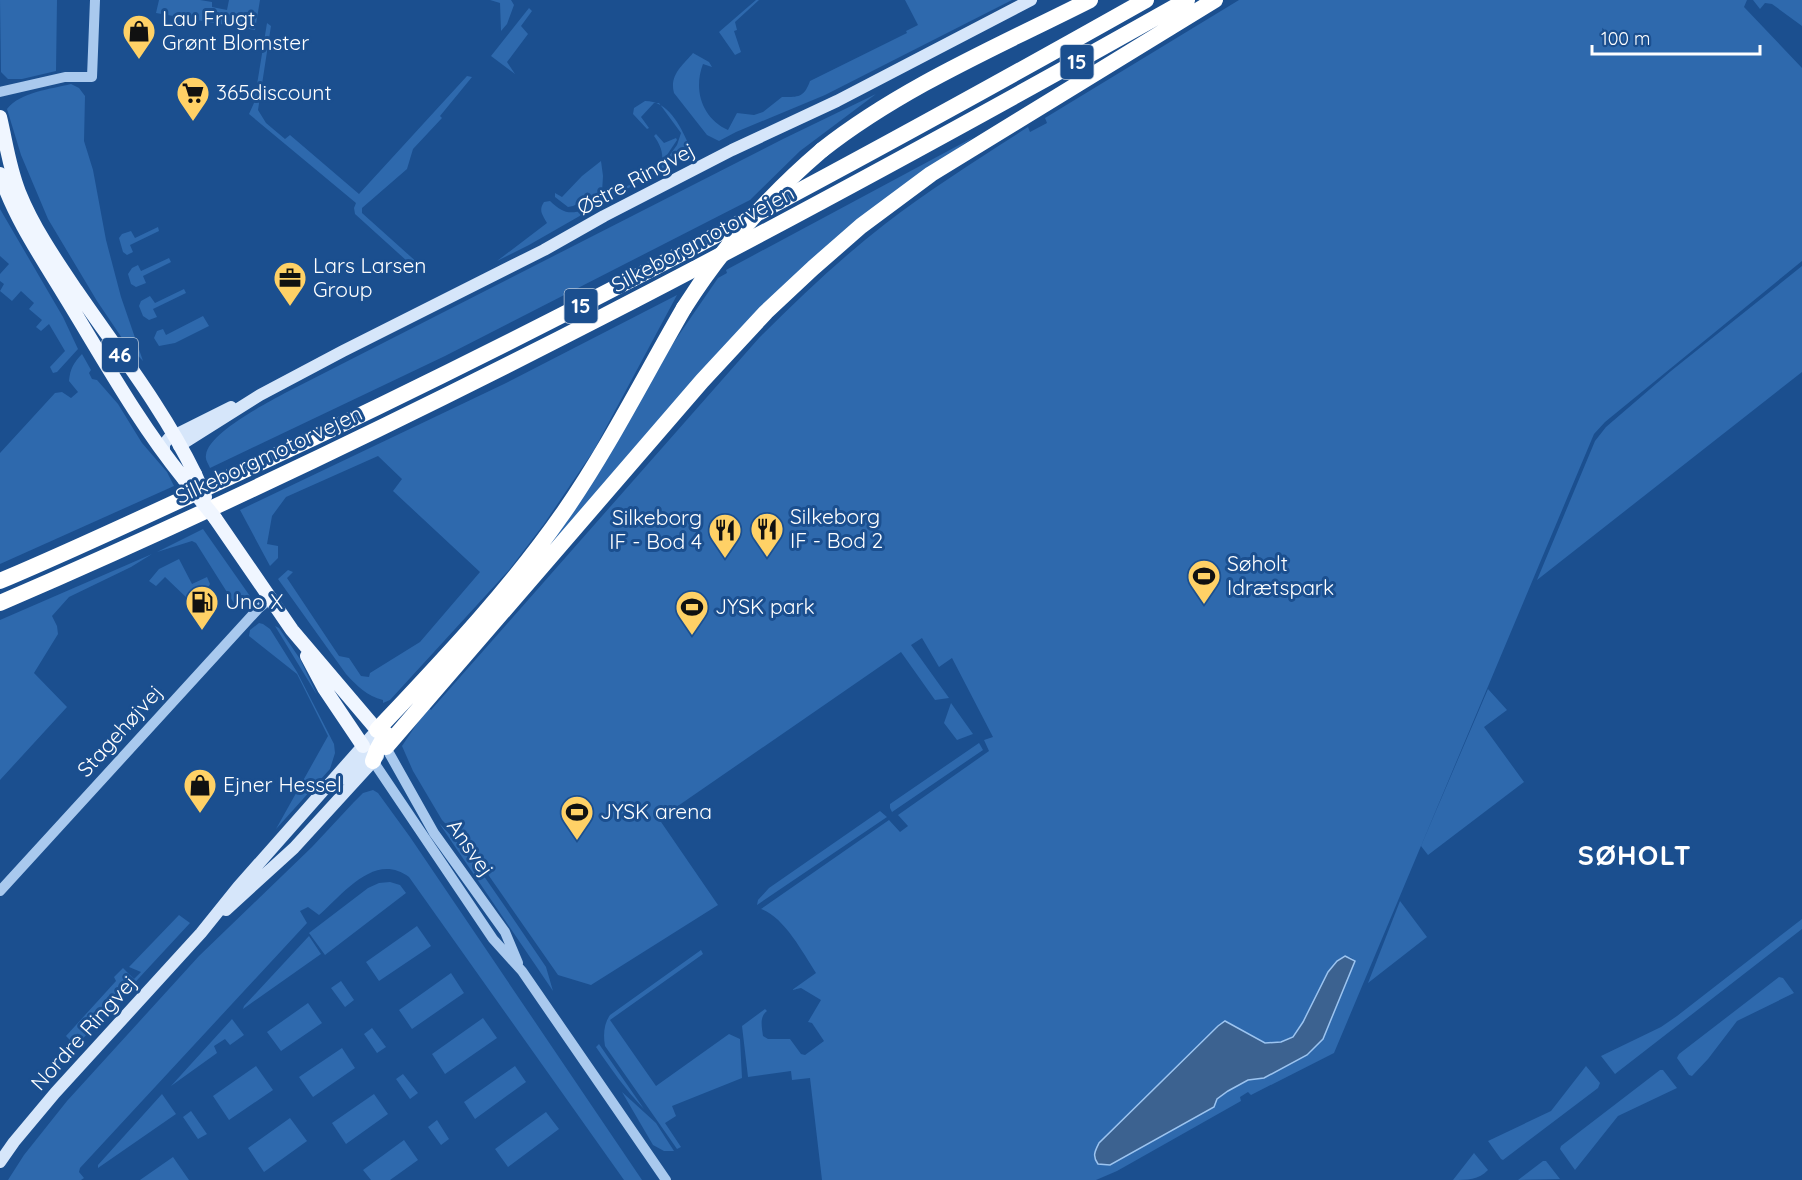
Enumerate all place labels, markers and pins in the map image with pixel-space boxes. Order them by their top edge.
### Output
place label: Lau Frugt Grønt Blomster [162,5,309,55]
shop icon: Lau Frugt Grønt Blomster [121,13,157,60]
supermarket icon: 365discount [175,75,211,122]
place label: 365discount [216,79,332,105]
place label: Lars Larsen Group [313,252,426,302]
office icon: Lars Larsen Group [272,260,308,307]
place label: Silkeborg IF - Bod 2 [790,503,883,553]
place label: Silkeborg IF - Bod 4 [609,504,702,554]
restaurant icon: Silkeborg IF - Bod 2 [749,511,785,558]
restaurant icon: Silkeborg IF - Bod 4 [707,512,743,559]
place label: Søholt Idrætspark [1227,550,1334,600]
sports icon: Søholt Idrætspark [1186,558,1222,605]
fuel station icon: Uno X [184,584,220,631]
place label: Uno X [225,588,284,614]
sports icon: JYSK park [674,589,710,636]
place label: JYSK park [715,593,815,619]
shop icon: Ejner Hessel [182,767,218,814]
place label: Ejner Hessel [223,771,342,797]
sports icon: JYSK arena [559,794,595,841]
place label: JYSK arena [600,798,712,824]

